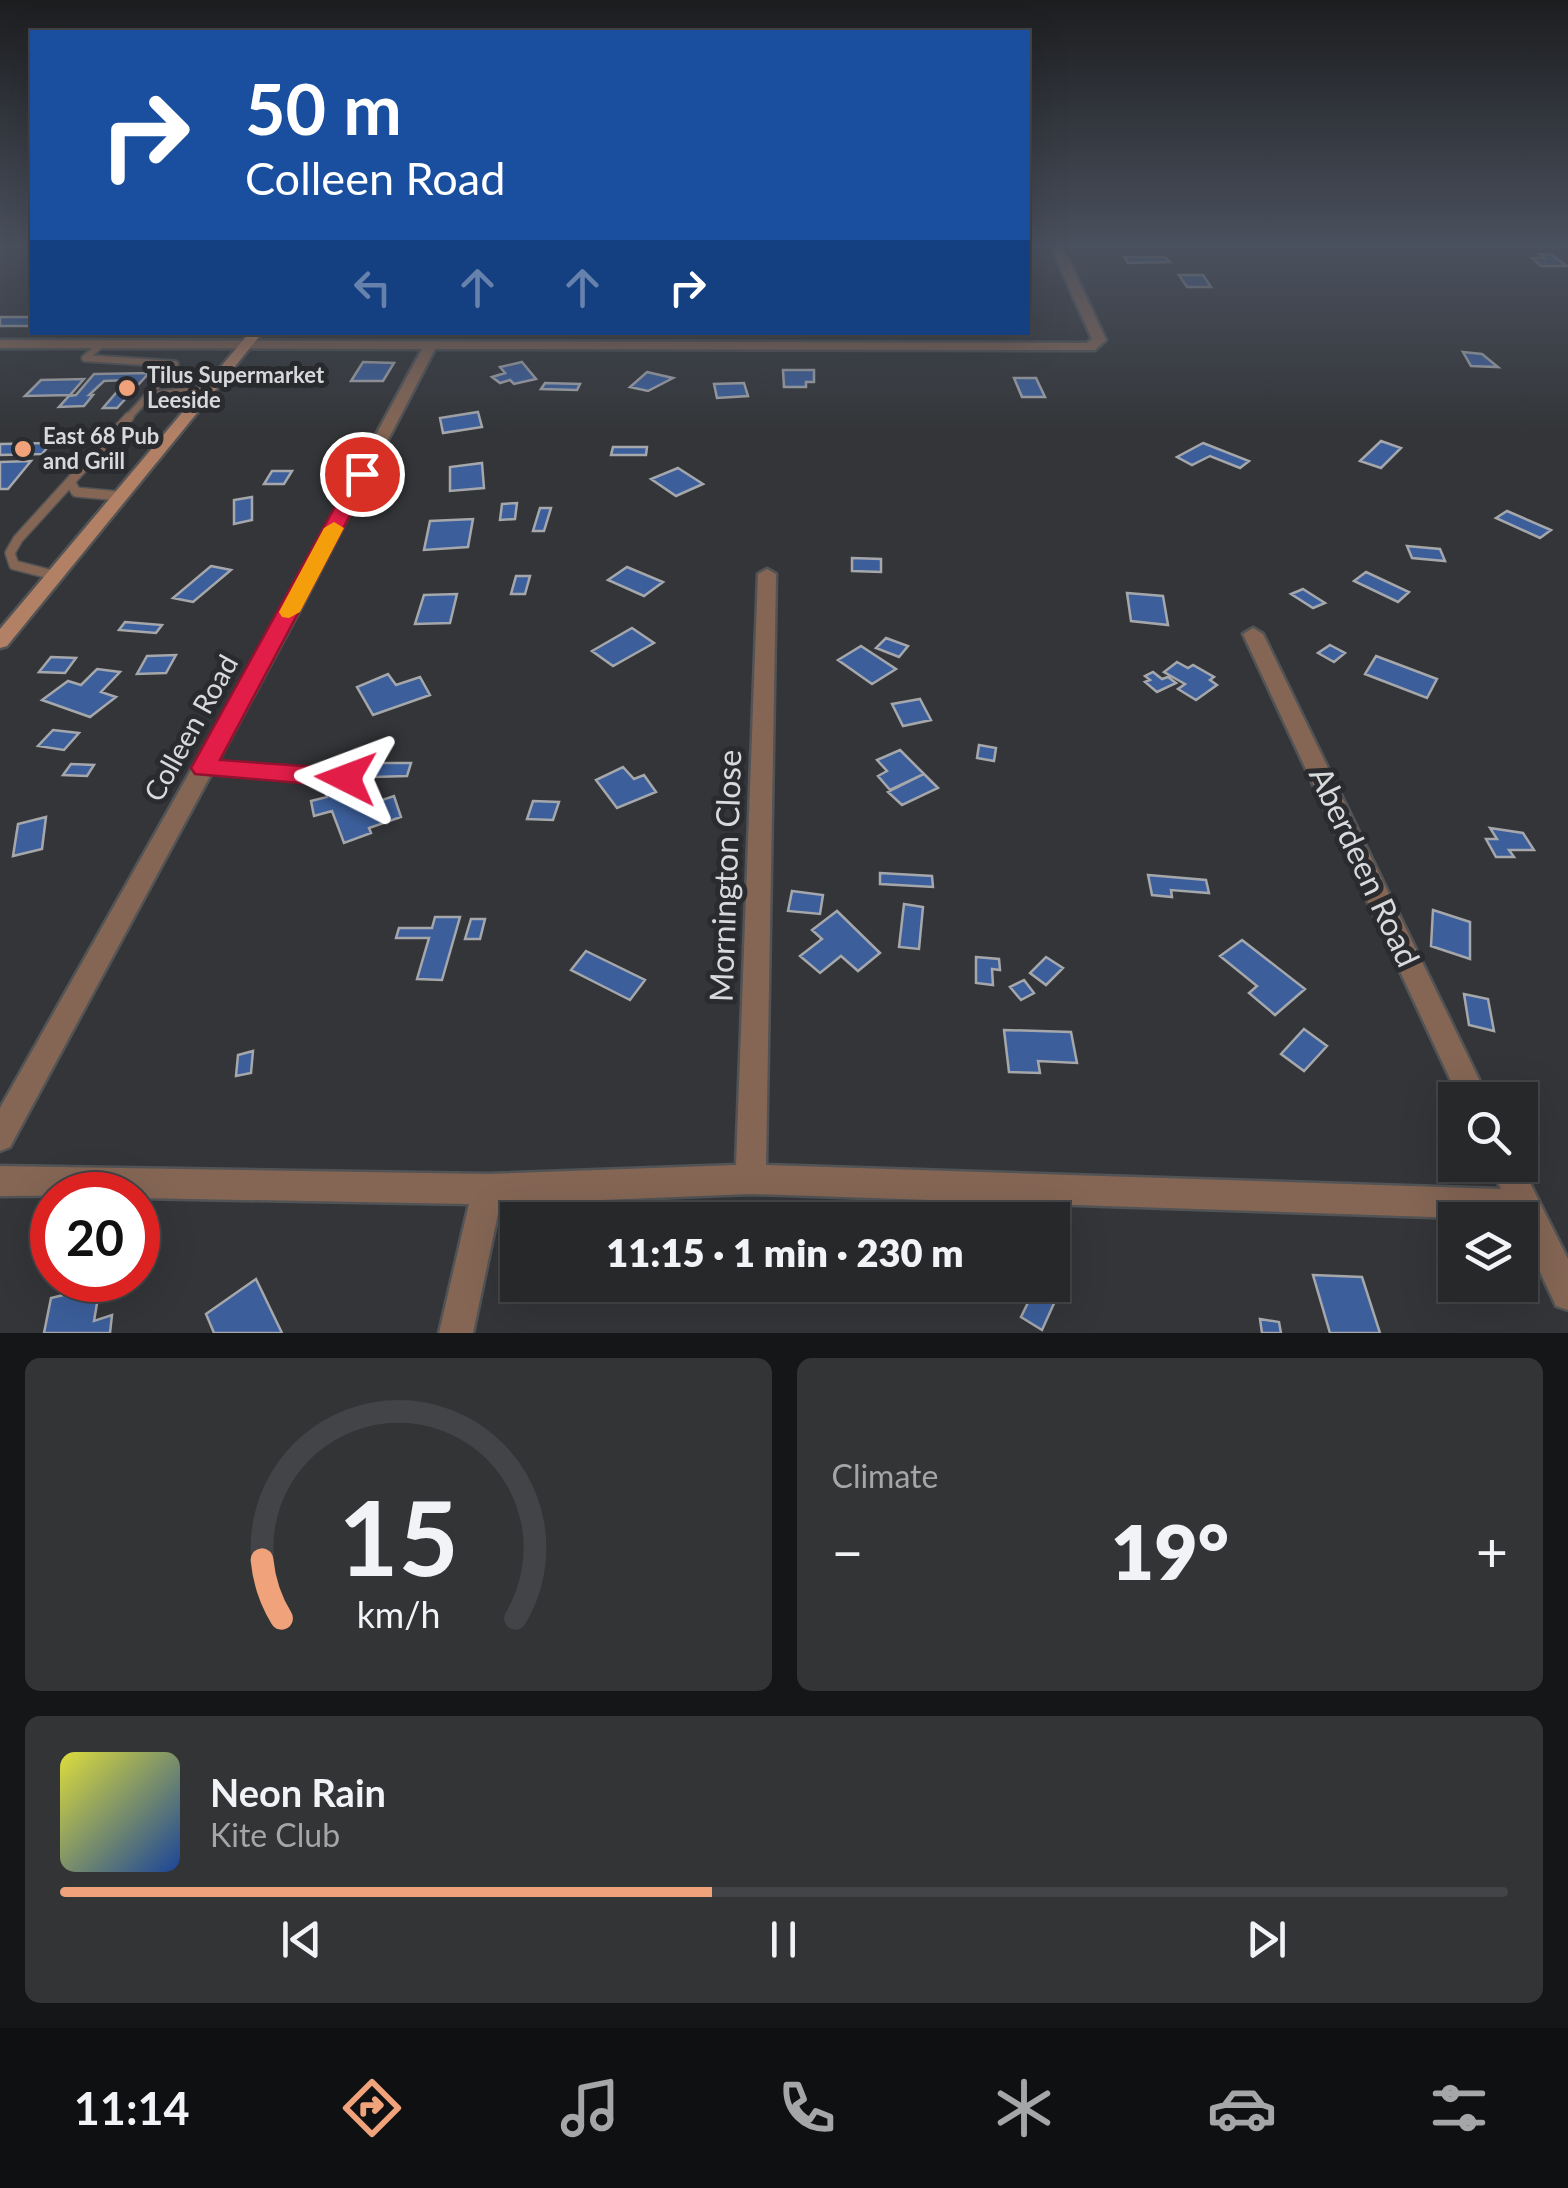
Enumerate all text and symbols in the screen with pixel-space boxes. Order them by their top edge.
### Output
text: 50 m [245,66,402,150]
icon: right [80,70,210,200]
text: Colleen Road [245,151,505,205]
icon: left [345,260,400,315]
icon: ahead [450,260,505,315]
icon: ahead [555,260,610,315]
icon: right [660,260,715,315]
place label: Tilus Supermarket Leeside [147,361,325,413]
marker: Tilus Supermarket Leeside [116,377,138,399]
place label: East 68 Pub and Grill [43,422,159,474]
pin [320,432,405,517]
marker: East 68 Pub and Grill [12,438,34,460]
icon: arrive [335,447,390,502]
street label: Colleen Road [136,648,244,807]
position arrow [294,726,398,830]
street label: Mornington Close [701,749,748,1003]
street label: Aberdeen Road [1302,760,1429,973]
map controls [1438,1082,1538,1302]
button: search [1438,1082,1538,1182]
speed limit sign: 20 [30,1172,160,1302]
button: layers [1438,1202,1538,1302]
text: 11:15 · 1 min · 230 m [606,1229,964,1275]
text: Climate [832,1456,938,1495]
text: 15 [338,1473,459,1598]
text: 19° [1111,1506,1229,1596]
text: − [832,1518,863,1584]
text: + [1476,1518,1508,1584]
text: km/h [356,1593,440,1636]
text: Neon Rain [210,1769,386,1815]
text: Kite Club [210,1815,340,1854]
icon: previous [274,1912,329,1967]
icon: pause [756,1912,811,1967]
icon: next [1239,1912,1294,1967]
icon: directions [337,2073,407,2143]
icon: music [555,2073,625,2143]
icon: phone [772,2073,842,2143]
icon: climate [989,2073,1059,2143]
icon: car [1207,2073,1277,2143]
icon: filters [1424,2073,1494,2143]
text: 11:14 [74,2081,190,2135]

